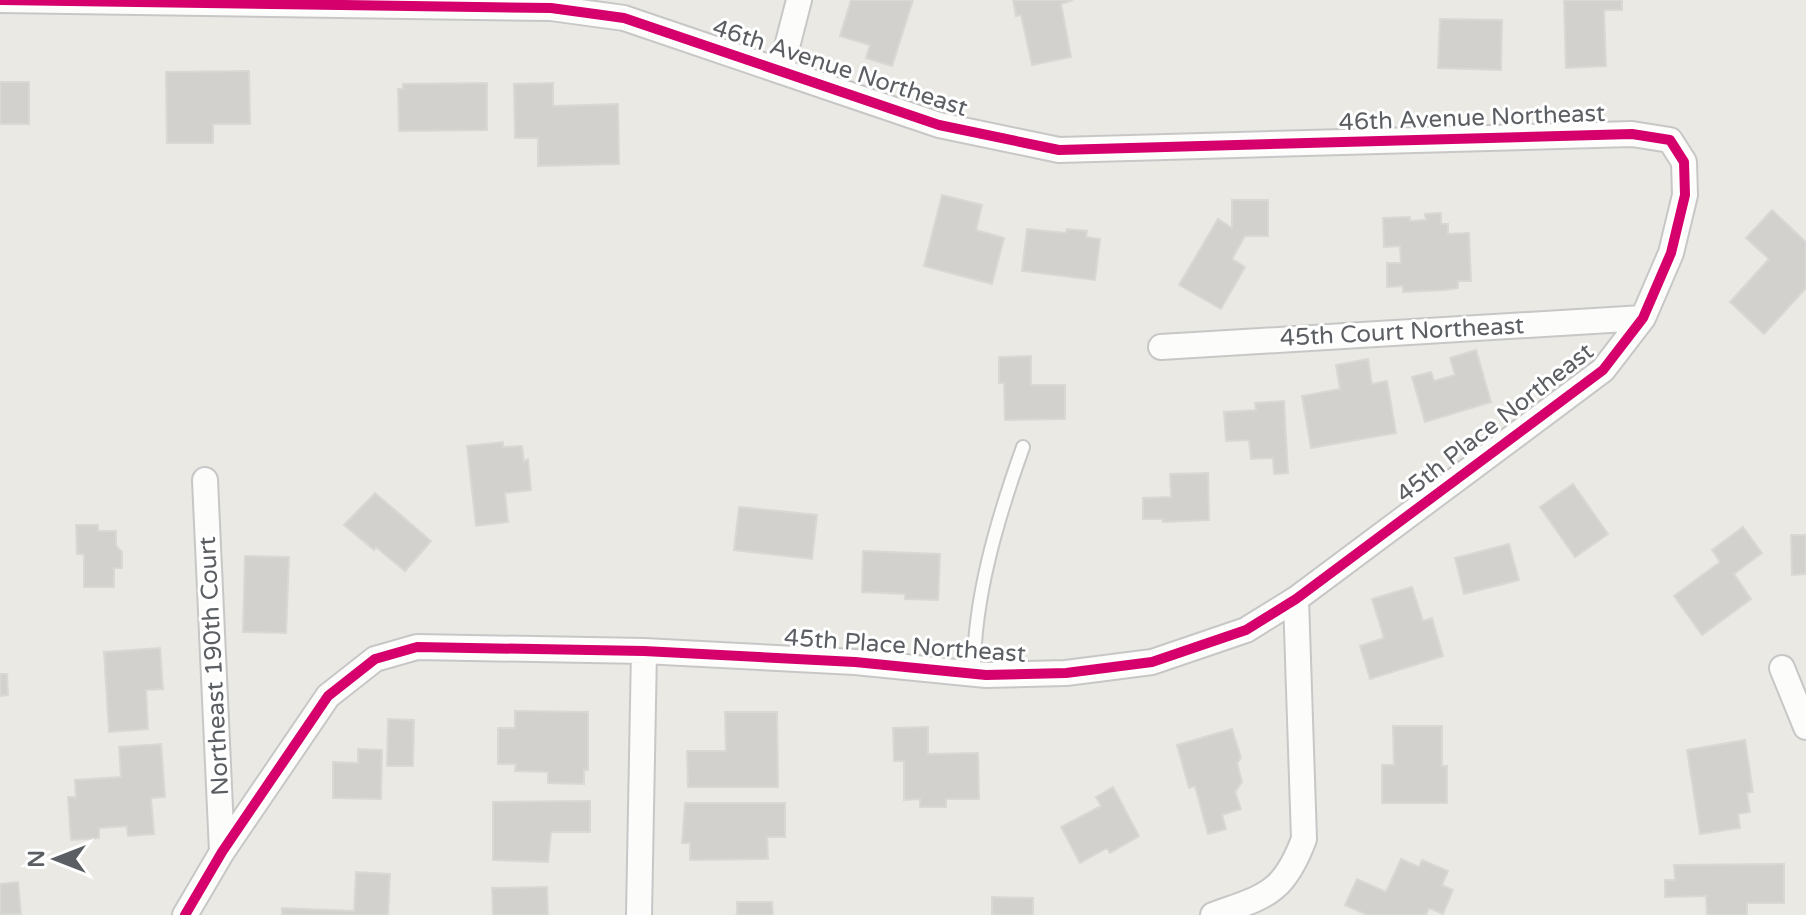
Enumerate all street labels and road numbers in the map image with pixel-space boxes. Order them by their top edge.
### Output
street label: 46th Avenue Northeast [709,13,971,123]
street label: 46th Avenue Northeast [1338,99,1606,137]
street label: 45th Court Northeast [1279,311,1525,353]
street label: 45th Place Northeast [1391,337,1599,509]
street label: Northeast 190th Court [193,536,235,796]
street label: 45th Place Northeast [783,623,1027,669]

